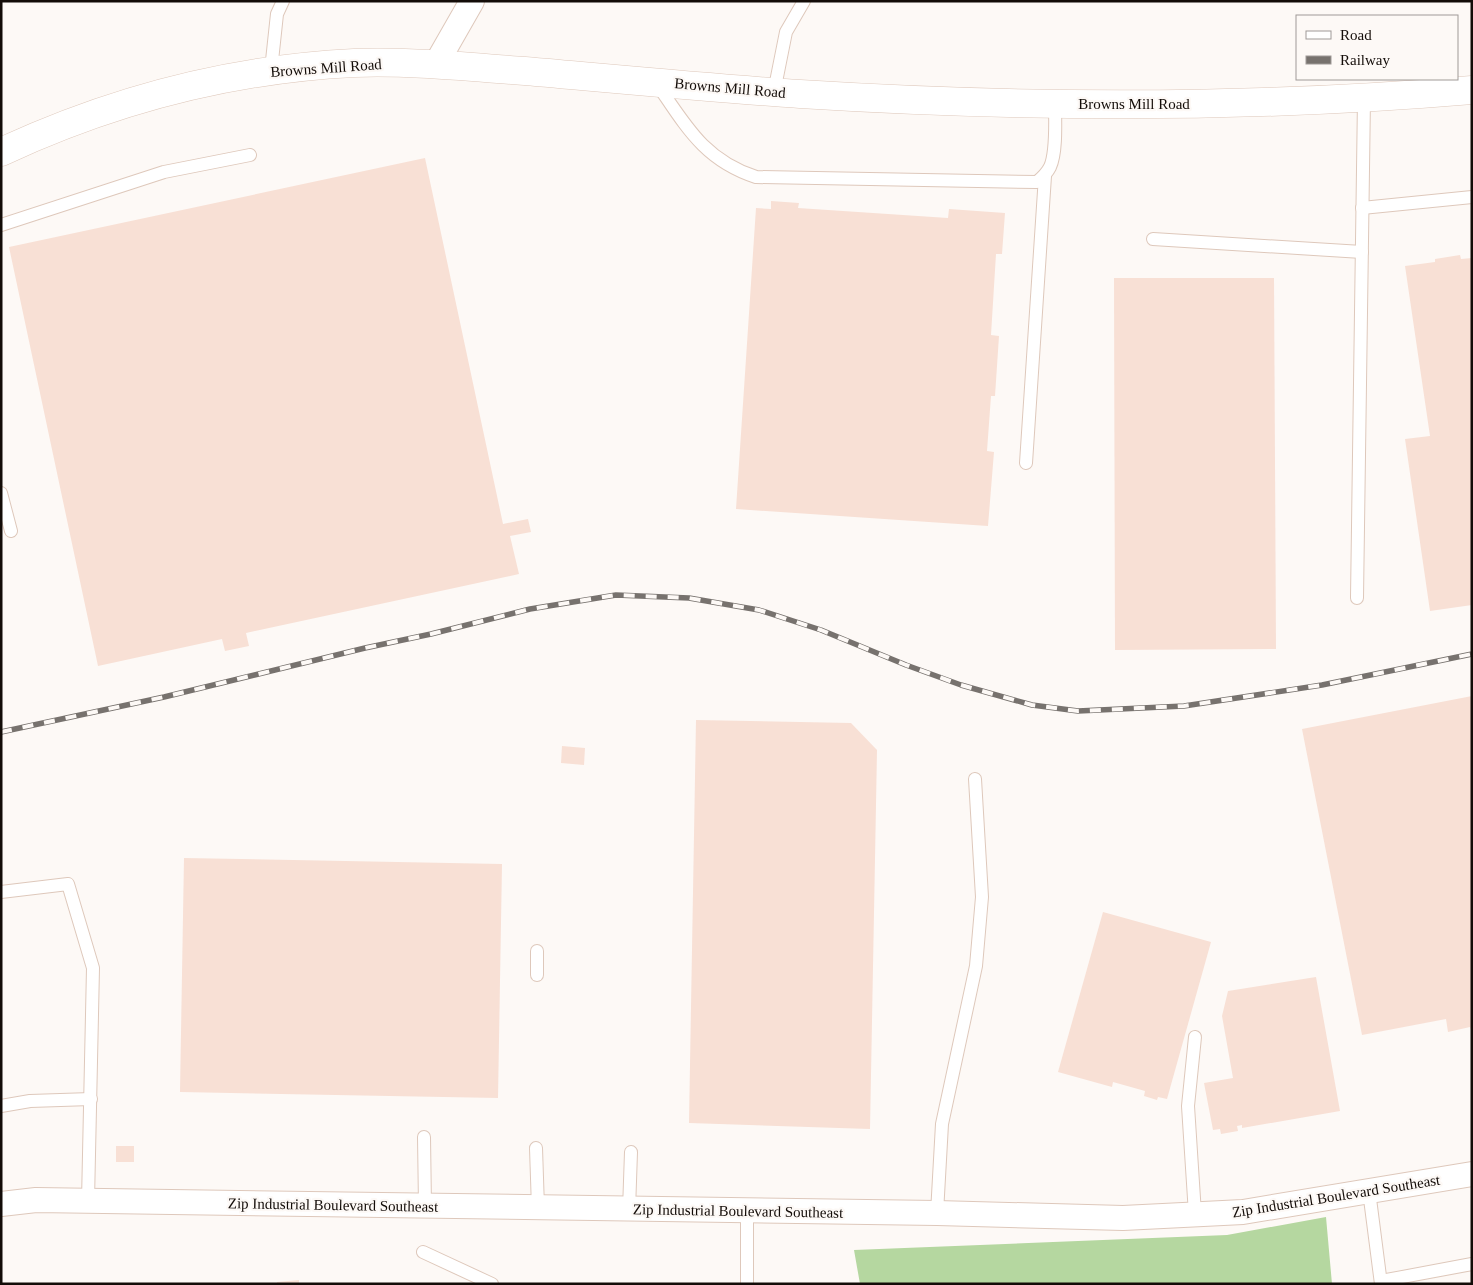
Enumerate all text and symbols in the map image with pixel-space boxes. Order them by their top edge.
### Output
legend [1296,15,1458,80]
text: Road [1340,27,1372,43]
text: Railway [1340,52,1390,68]
street label: Browns Mill Road [270,56,383,80]
street label: Browns Mill Road [674,75,787,101]
street label: Browns Mill Road [1078,96,1190,112]
street label: Zip Industrial Boulevard Southeast [1231,1172,1442,1220]
street label: Zip Industrial Boulevard Southeast [228,1195,439,1215]
street label: Zip Industrial Boulevard Southeast [633,1201,844,1221]

